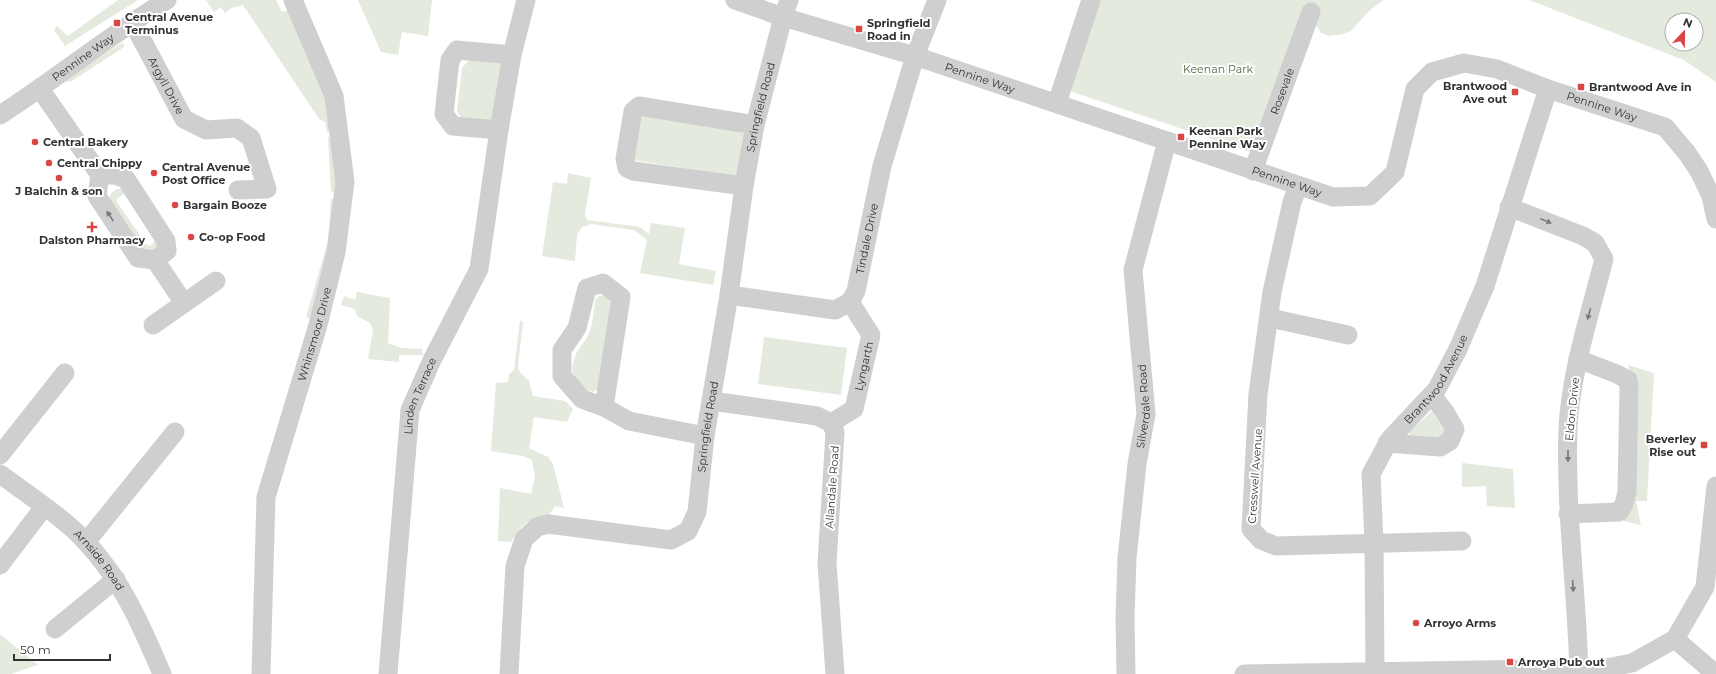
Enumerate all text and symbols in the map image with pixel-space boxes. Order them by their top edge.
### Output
place label: Central Avenue Terminus [125,10,213,37]
north arrow [1664,12,1704,52]
text: N [1681,15,1694,31]
place label: Springfield Road in [867,16,930,43]
marker: Central Avenue Terminus [112,18,122,28]
marker: Springfield Road in [854,24,864,34]
street label: Pennine Way [49,30,117,84]
street label: Argyll Drive [145,54,187,117]
street label: Pennine Way [943,60,1017,96]
street label: Springfield Road [743,61,778,153]
park label: Keenan Park [1183,62,1254,76]
street label: Rosevale [1267,66,1297,116]
place label: Brantwood Ave out [1443,79,1507,106]
place label: Brantwood Ave in [1589,80,1692,94]
marker: Brantwood Ave in [1576,82,1586,92]
marker: Brantwood Ave out [1510,87,1520,97]
street label: Pennine Way [1565,89,1639,124]
place label: Keenan Park Pennine Way [1189,124,1266,151]
marker: Keenan Park Pennine Way [1176,132,1186,142]
place label: Central Bakery [43,135,128,149]
marker: Central Bakery [30,137,40,147]
place label: Central Chippy [57,156,142,170]
marker: Central Chippy [44,158,54,168]
place label: Central Avenue Post Office [162,160,250,187]
street label: Pennine Way [1250,163,1324,200]
marker: Central Avenue Post Office [149,168,159,178]
marker: J Balchin & son [54,173,64,183]
place label: J Balchin & son [14,184,103,198]
place label: Bargain Booze [183,198,267,212]
marker: Bargain Booze [170,200,180,210]
street label: Tindale Drive [853,202,881,275]
one-way arrow [106,211,114,221]
one-way arrow [1540,218,1551,224]
marker: Dalston Pharmacy [87,222,97,232]
place label: Co-op Food [199,230,265,244]
marker: Co-op Food [186,232,196,242]
place label: Dalston Pharmacy [39,233,145,247]
street label: Whinsmoor Drive [294,285,334,383]
one-way arrow [1586,308,1592,321]
street label: Brantwood Avenue [1401,332,1471,427]
street label: Lyngarth [851,340,876,392]
street label: Linden Terrace [401,355,439,435]
street label: Silverdale Road [1133,364,1153,449]
street label: Eldon Drive [1562,376,1582,441]
street label: Springfield Road [694,380,721,473]
street label: Cresswell Avenue [1245,427,1265,524]
place label: Beverley Rise out [1646,432,1696,459]
marker: Beverley Rise out [1699,440,1709,450]
street label: Allandale Road [822,445,842,529]
one-way arrow [1565,450,1571,463]
street label: Arnside Road [71,527,127,593]
one-way arrow [1570,580,1577,592]
place label: Arroyo Arms [1423,616,1496,630]
marker: Arroyo Arms [1411,618,1421,628]
scale bar [14,636,110,662]
text: 50 m [20,642,51,657]
place label: Arroya Pub out [1517,655,1605,669]
marker: Arroya Pub out [1505,657,1515,667]

